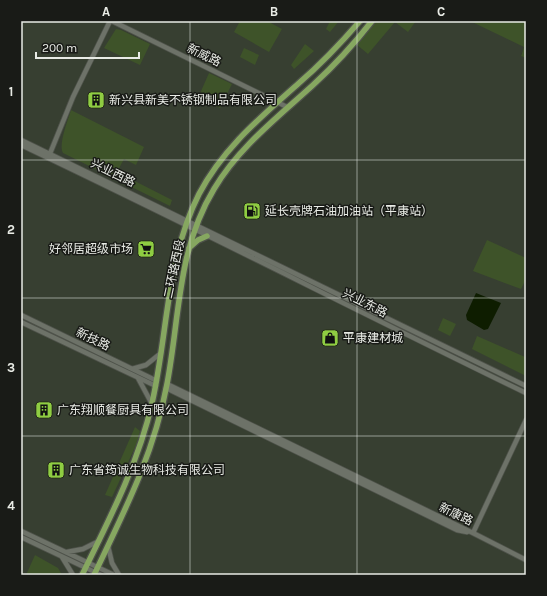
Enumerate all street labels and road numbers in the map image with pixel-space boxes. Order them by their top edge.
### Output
street label: 新威路 [185,41,223,69]
street label: 兴业西路 [88,156,138,190]
street label: 二环路西段 [161,238,187,300]
street label: 兴业东路 [340,286,390,320]
street label: 新技路 [74,325,112,353]
street label: 新康路 [437,500,475,528]

